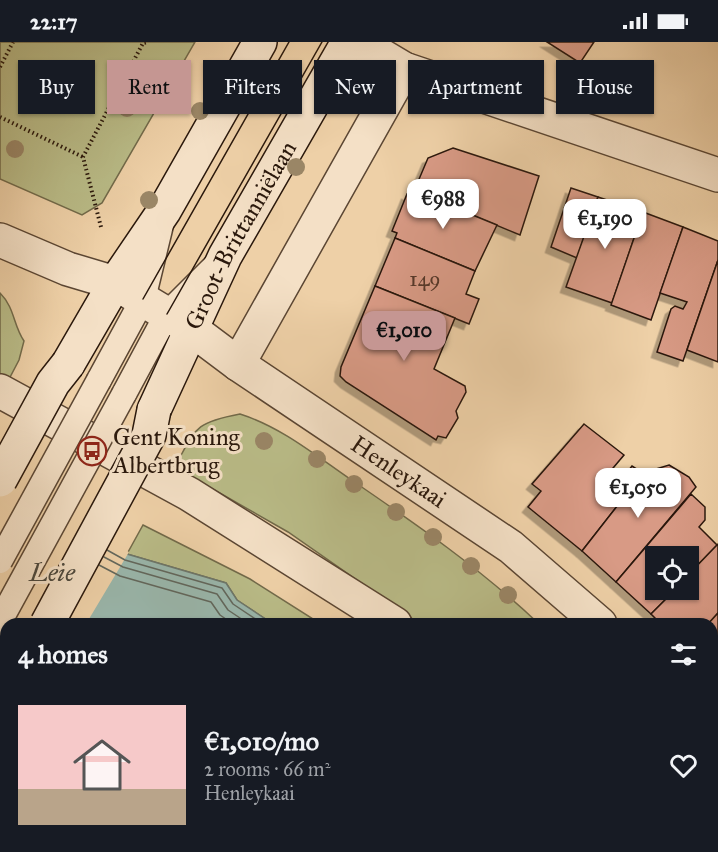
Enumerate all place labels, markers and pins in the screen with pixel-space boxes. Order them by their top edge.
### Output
pin: €988 [407,179,479,230]
pin: €1,190 [556,199,654,250]
pin: €1,010 [355,311,453,362]
place label: Gent Koning Albertbrug [112,422,241,480]
bus stop icon: Gent Koning Albertbrug [76,435,108,467]
pin: €1,050 [589,468,687,519]

